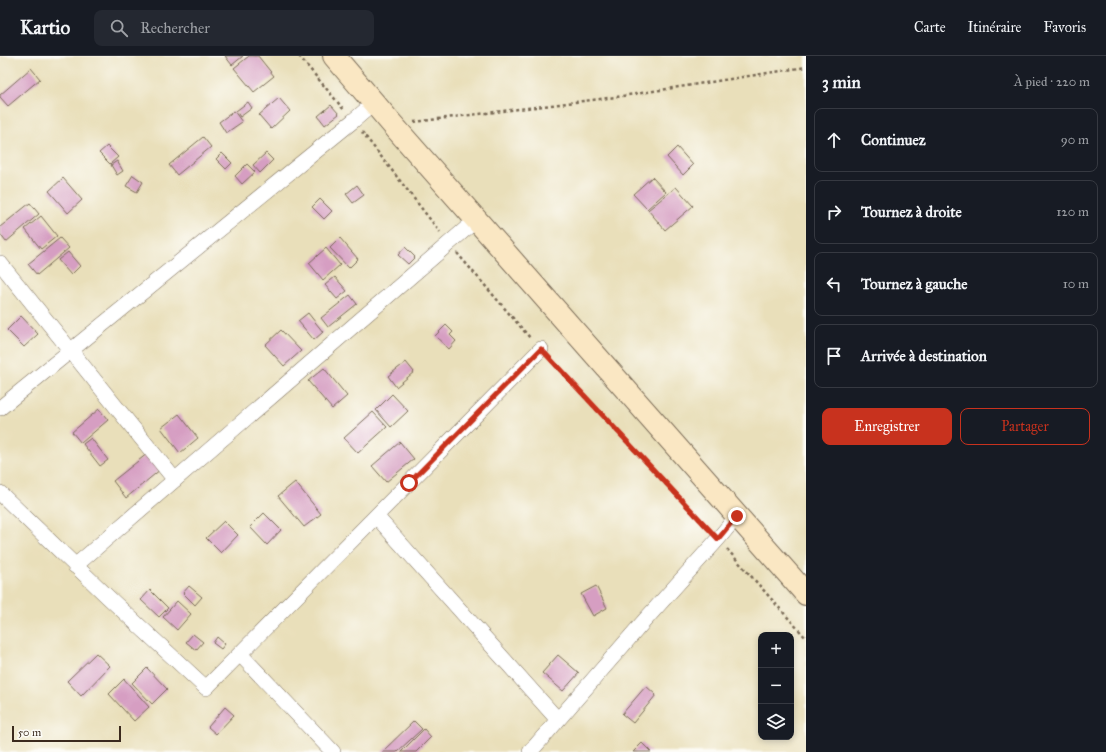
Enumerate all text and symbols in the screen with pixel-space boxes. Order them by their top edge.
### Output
search box [94,10,374,46]
text: Kartio [20,16,70,39]
icon: search [108,17,130,39]
text: Rechercher [140,19,210,37]
text: Carte [914,19,946,36]
text: Itinéraire [968,19,1021,36]
text: Favoris [1043,19,1086,36]
text: 3 min [822,72,861,93]
text: À pied · 220 m [1014,74,1090,90]
icon: ahead [823,129,845,151]
text: Continuez [861,131,926,149]
text: 90 m [1061,132,1089,148]
icon: right [823,201,845,223]
text: Tournez à droite [861,203,962,221]
text: 120 m [1056,204,1089,220]
icon: left [823,273,845,295]
text: Tournez à gauche [861,275,968,293]
text: 10 m [1063,276,1089,292]
icon: arrive [823,345,845,367]
text: Arrivée à destination [861,347,987,365]
button: Enregistrer [822,408,952,445]
button: Partager [960,408,1090,445]
route start [400,474,418,492]
route end [728,507,746,525]
map controls [758,632,794,740]
button: + [758,632,794,668]
button: − [758,668,794,704]
button: layers [758,704,794,740]
scale bar [12,724,121,743]
text: 50 m [18,726,41,739]

